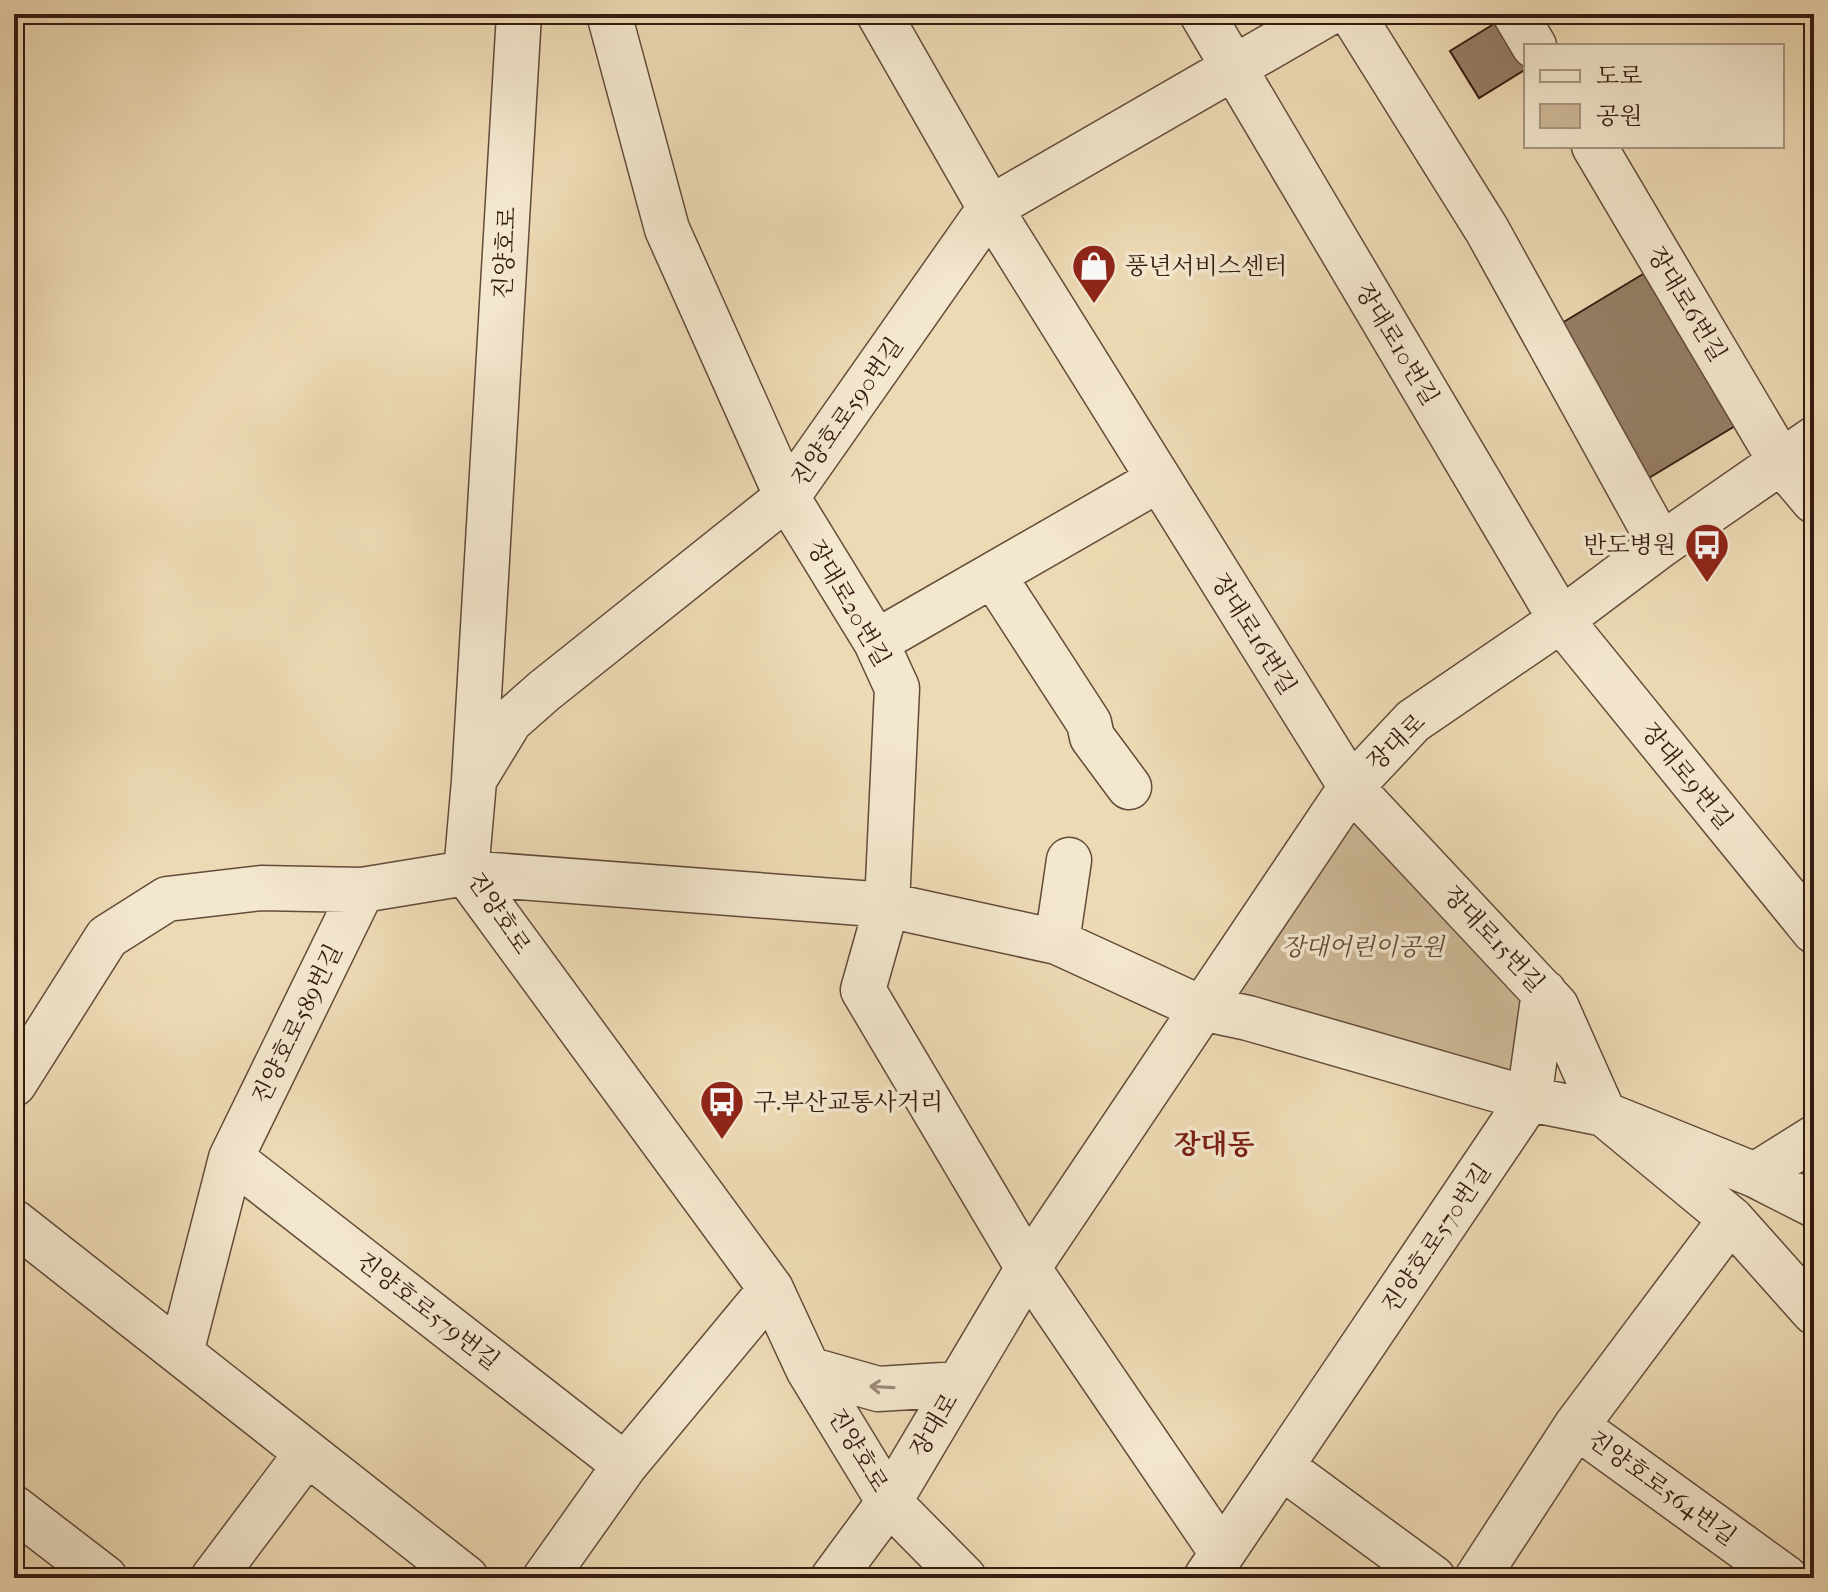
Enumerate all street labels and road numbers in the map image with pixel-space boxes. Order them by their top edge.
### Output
street label: 진양호로 [489,206,521,300]
street label: 장대로6번길 [1642,242,1732,366]
street label: 장대로10번길 [1350,278,1444,410]
street label: 진양호로590번길 [785,332,909,492]
street label: 장대로20번길 [801,535,897,671]
street label: 장대로16번길 [1206,568,1302,700]
street label: 장대로 [1361,708,1431,776]
street label: 장대로9번길 [1636,717,1738,835]
street label: 진양호로 [461,867,537,959]
street label: 장대로15번길 [1438,880,1550,998]
street label: 진양호로589번길 [246,940,348,1108]
street label: 진양호로570번길 [1376,1158,1496,1318]
street label: 진양호로579번길 [351,1247,505,1375]
street label: 장대로 [904,1388,964,1462]
street label: 진양호로 [822,1403,894,1497]
street label: 진양호로564번길 [1582,1425,1742,1551]

